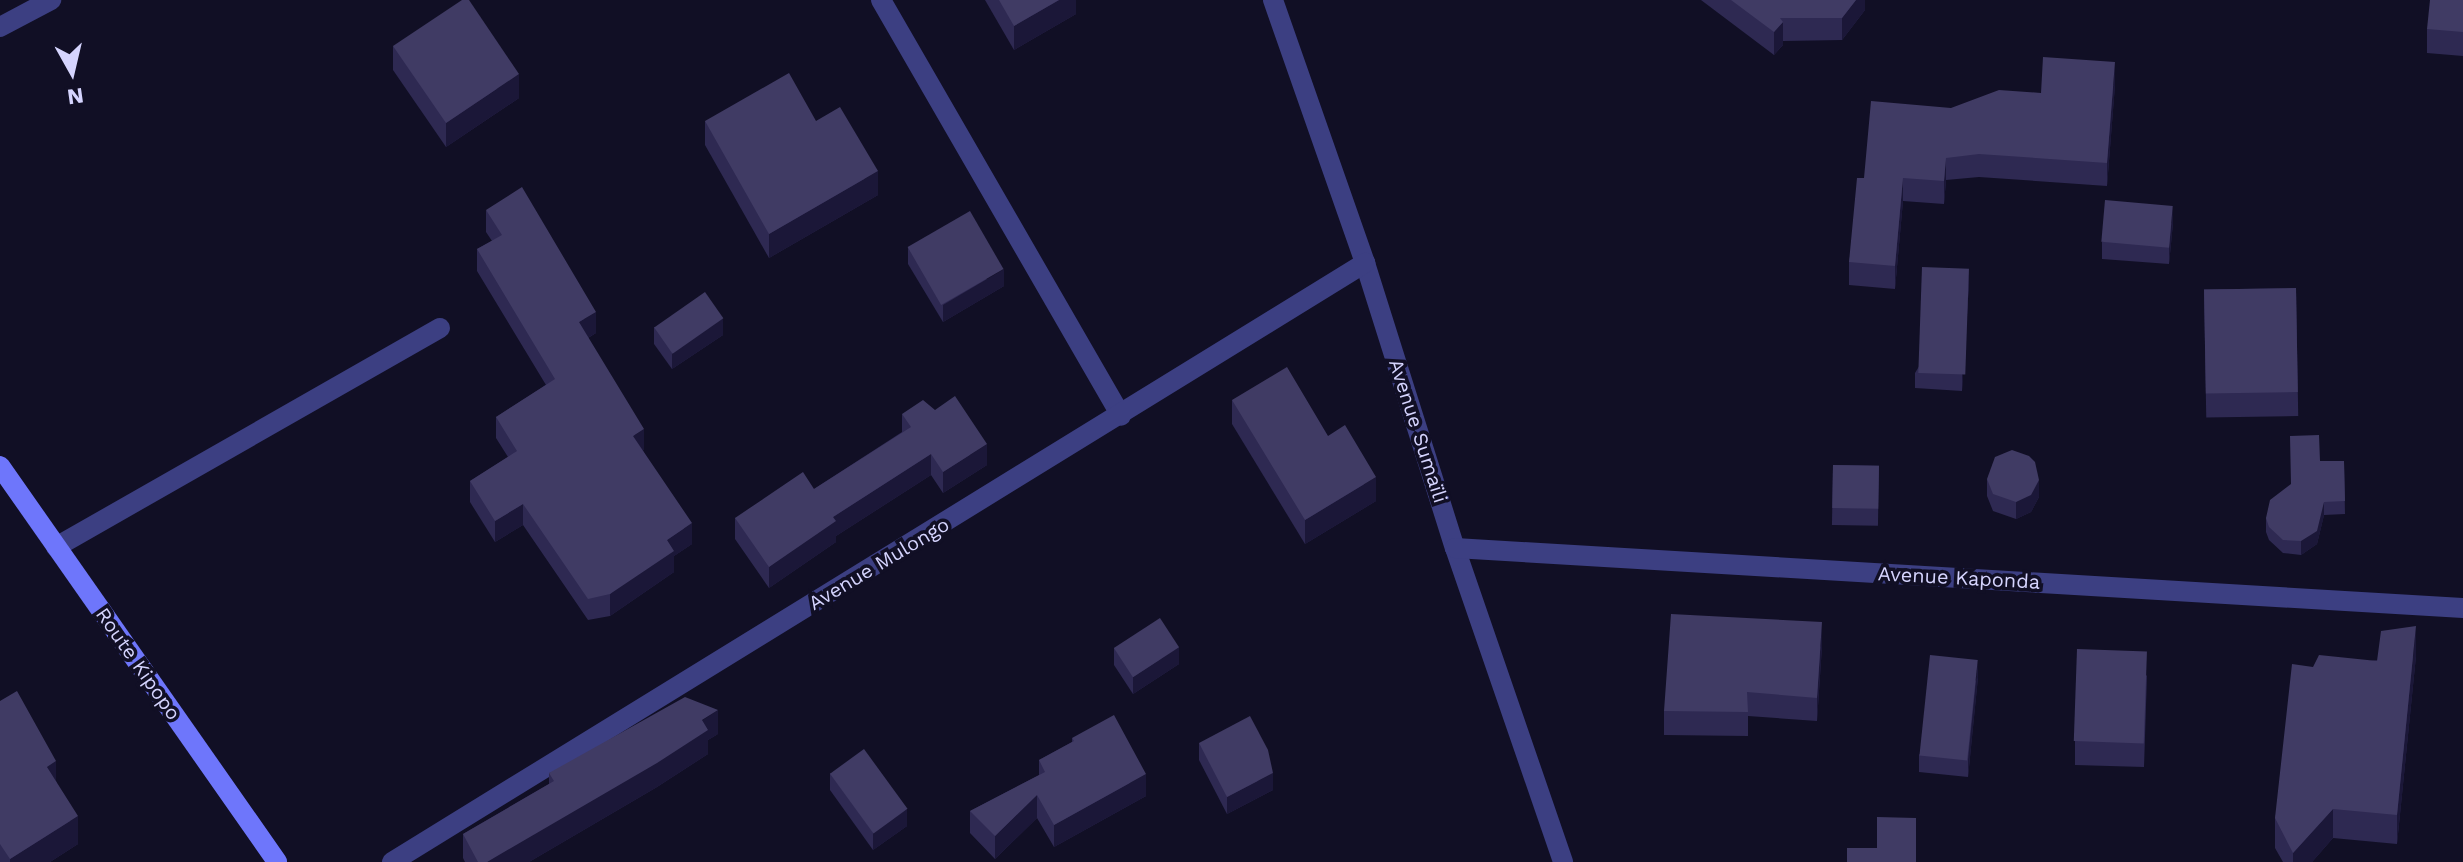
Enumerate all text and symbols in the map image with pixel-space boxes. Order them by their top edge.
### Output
north arrow [32,32,112,112]
text: N [66,83,85,110]
street label: Avenue Sumaïli [1383,356,1453,506]
street label: Avenue Mulongo [804,513,954,615]
street label: Avenue Kaponda [1877,562,2041,594]
street label: Route Kipopo [90,603,186,725]

